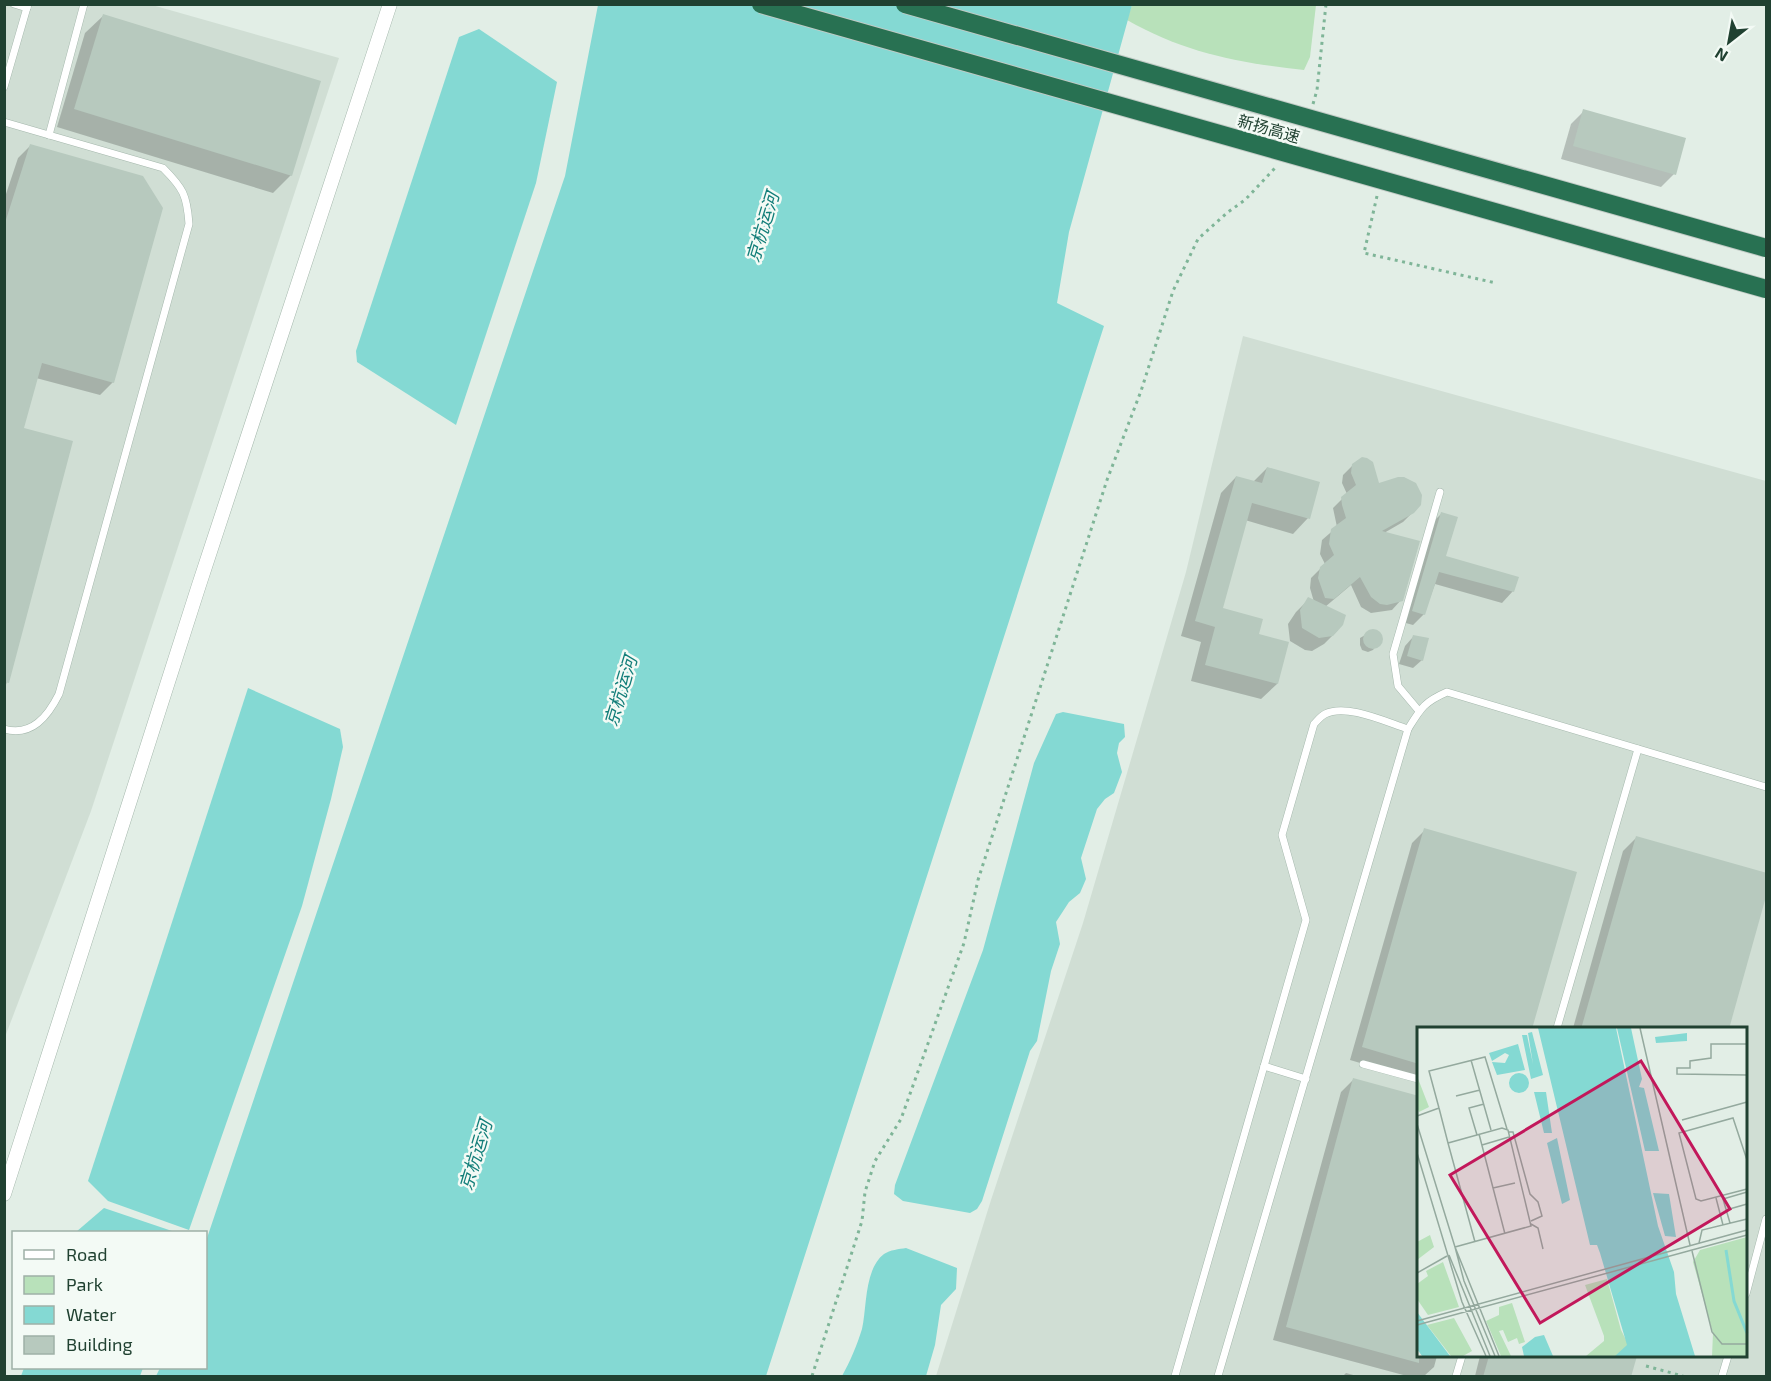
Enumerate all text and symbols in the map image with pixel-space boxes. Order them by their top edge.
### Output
north arrow [1699,12,1759,72]
text: N [1711,44,1731,66]
street label: 新扬高速 [1236,110,1302,146]
water label: 京杭运河 [741,186,784,265]
water label: 京杭运河 [599,650,642,729]
inset map [1417,1027,1747,1357]
water label: 京杭运河 [454,1114,497,1193]
legend [12,1231,207,1369]
text: Road [66,1243,107,1265]
text: Park [66,1273,103,1295]
text: Water [66,1303,116,1325]
text: Building [66,1333,133,1355]

